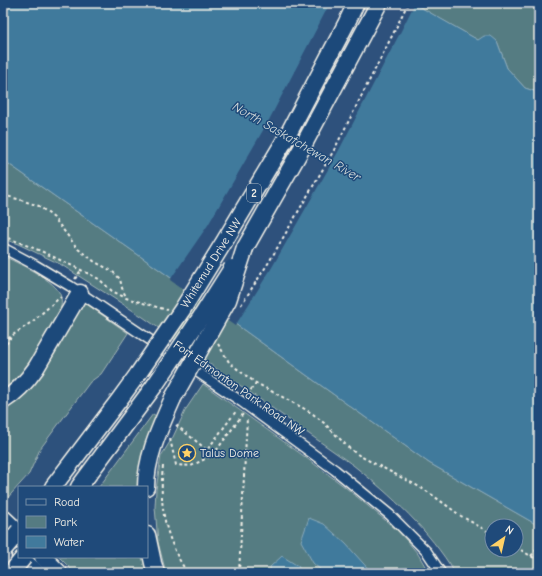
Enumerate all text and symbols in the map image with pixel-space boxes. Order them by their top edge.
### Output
water label: North Saskatchewan River [230,99,364,185]
road number: 2 [247,184,261,202]
street label: Whitemud Drive NW [178,215,245,310]
street label: Fort Edmonton Park Road NW [171,337,308,439]
place icon: Talus Dome [177,443,197,463]
place label: Talus Dome [200,446,259,460]
legend [18,486,148,558]
text: Road [54,495,80,509]
text: Park [54,515,77,529]
north arrow [484,518,524,558]
text: N [503,523,516,538]
text: Water [54,535,84,549]

